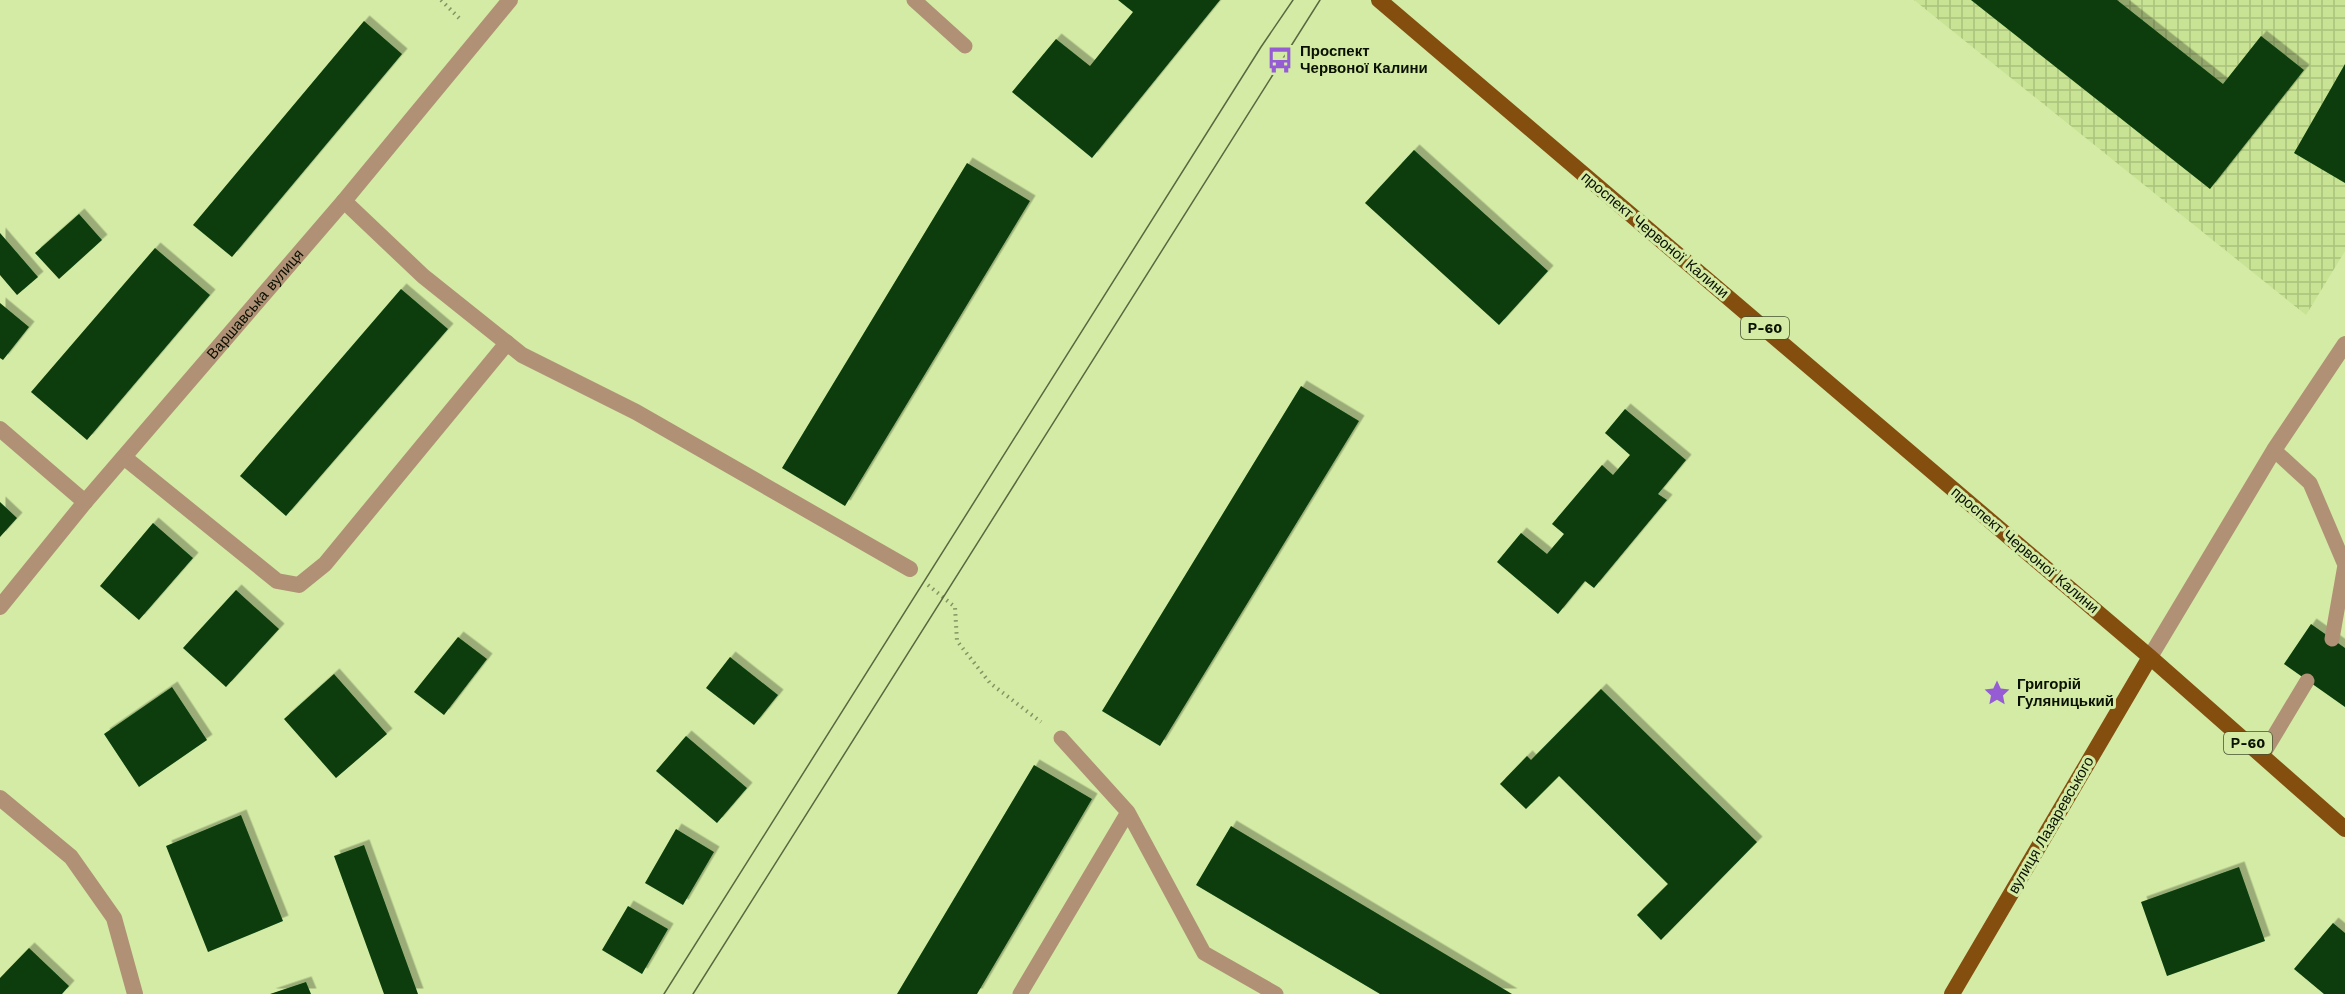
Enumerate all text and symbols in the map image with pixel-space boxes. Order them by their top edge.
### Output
place label: Проспект Червоної Калини [1300,42,1428,77]
bus stop icon: Проспект Червоної Калини [1265,45,1295,75]
street label: проспект Червоної Калини [1578,168,1732,302]
street label: Варшавська вулиця [203,246,307,363]
road number: Р-60 [1741,317,1789,339]
street label: проспект Червоної Калини [1948,483,2102,617]
place label: Григорій Гуляницький [2017,675,2114,710]
place icon: Григорій Гуляницький [1982,678,2012,708]
road number: Р-60 [2224,732,2272,754]
street label: вулиця Лазаревського [2004,753,2098,897]

